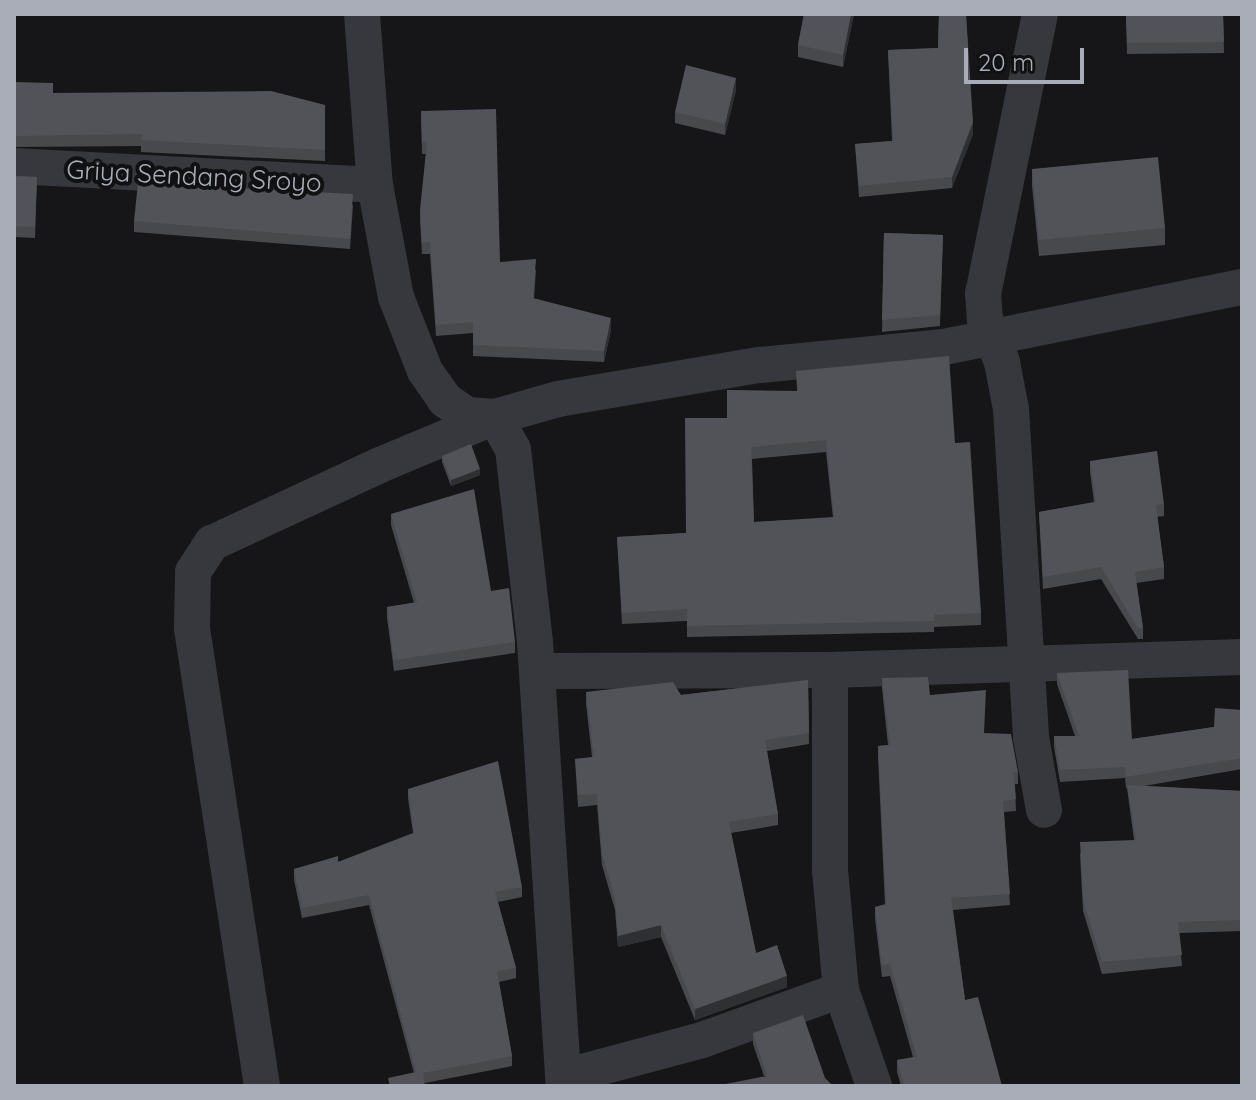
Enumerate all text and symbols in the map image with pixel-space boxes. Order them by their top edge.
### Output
scale bar [968,32,1088,82]
text: 20 m [978,47,1034,77]
street label: Griya Sendang Sroyo [66,154,322,198]

